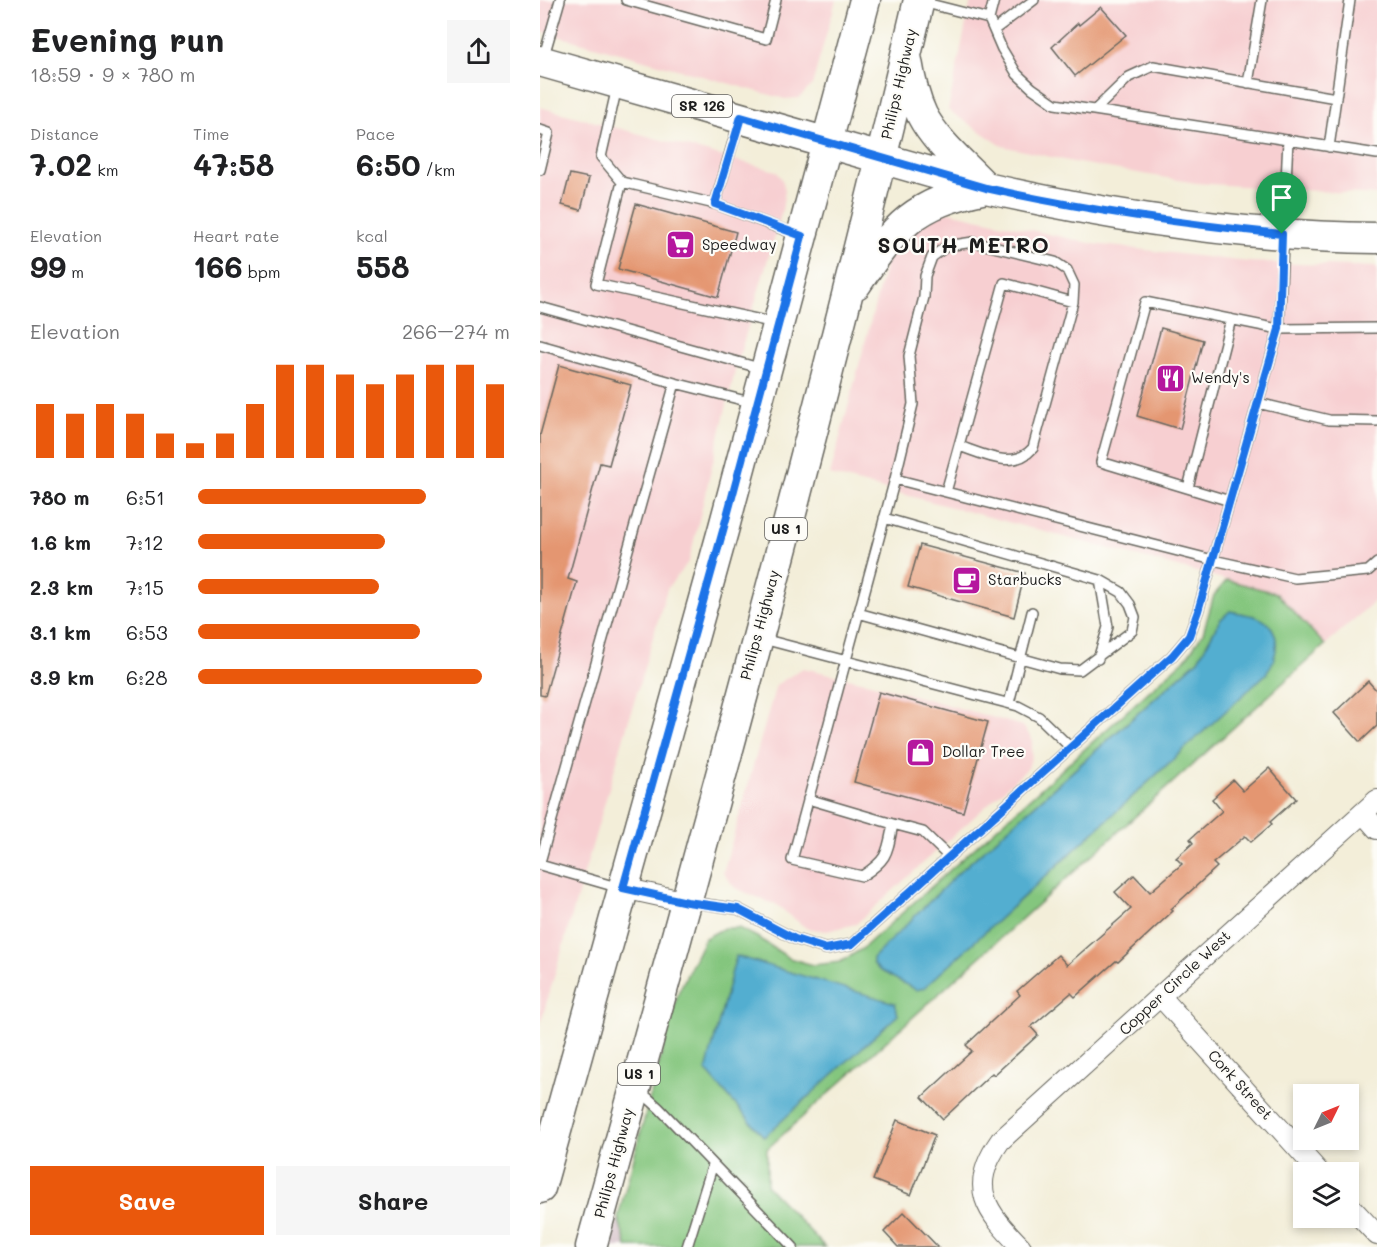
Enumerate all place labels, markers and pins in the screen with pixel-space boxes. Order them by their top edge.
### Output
pin [1256,172,1307,234]
supermarket icon: Speedway [665,229,697,261]
place label: Speedway [702,234,777,254]
restaurant icon: Wendy's [1154,362,1186,394]
place label: Wendy's [1191,367,1250,387]
cafe icon: Starbucks [951,564,983,596]
place label: Starbucks [988,569,1062,589]
shop icon: Dollar Tree [905,736,937,768]
place label: Dollar Tree [942,741,1025,761]

